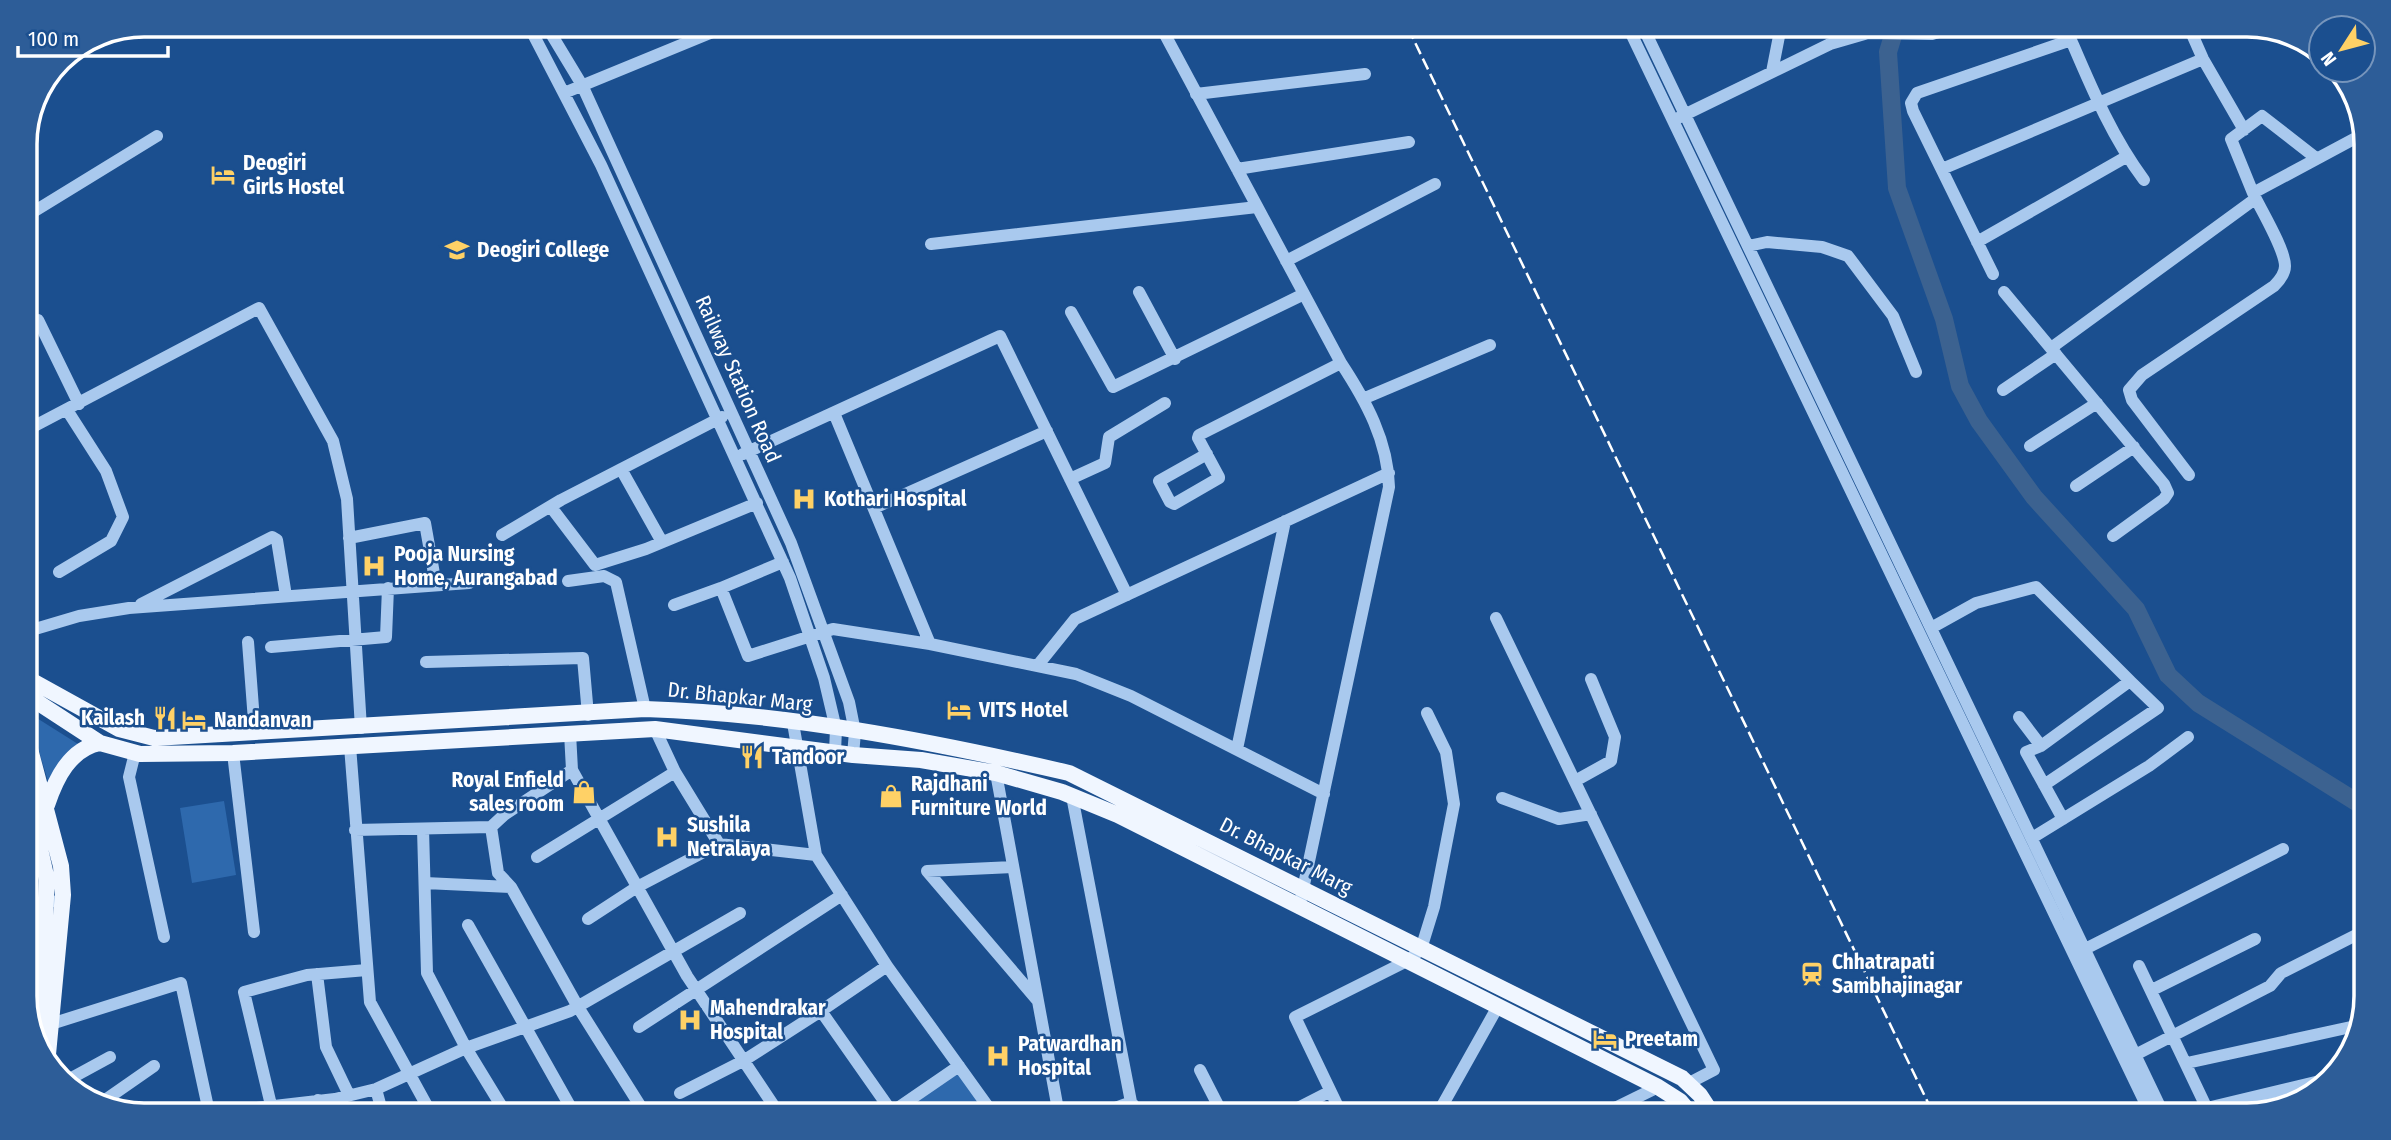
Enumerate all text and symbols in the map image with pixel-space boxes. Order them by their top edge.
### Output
scale bar [18,14,168,58]
north arrow [2307,14,2377,84]
text: 100 m [28,26,79,52]
text: N [2316,47,2341,70]
place label: Deogiri Girls Hostel [243,150,345,200]
hotel icon: Deogiri Girls Hostel [209,161,237,189]
school or university icon: Deogiri College [443,236,471,264]
place label: Deogiri College [477,237,610,263]
street label: Railway Station Road [689,291,787,467]
hospital icon: Kothari Hospital [790,485,818,513]
place label: Kothari Hospital [824,486,967,512]
place label: Pooja Nursing Home, Aurangabad [394,541,558,591]
hospital icon: Pooja Nursing Home, Aurangabad [360,552,388,580]
street label: Dr. Bhapkar Marg [666,676,814,718]
hotel icon: VITS Hotel [945,696,973,724]
place label: VITS Hotel [978,697,1068,723]
restaurant icon: Kailash [151,704,179,732]
place label: Kailash [81,705,145,731]
hotel icon: Nandanvan [180,706,208,734]
place label: Nandanvan [214,707,312,733]
restaurant icon: Tandoor [738,743,766,771]
place label: Tandoor [772,744,845,770]
place label: Royal Enfield sales room [452,767,564,817]
place label: Rajdhani Furniture World [911,771,1047,821]
shop icon: Royal Enfield sales room [570,778,598,806]
shop icon: Rajdhani Furniture World [877,782,905,810]
street label: Dr. Bhapkar Marg [1215,811,1357,901]
place label: Sushila Netralaya [687,812,771,862]
hospital icon: Sushila Netralaya [653,823,681,851]
place label: Chhatrapati Sambhajinagar [1832,949,1962,999]
station icon: Chhatrapati Sambhajinagar [1798,960,1826,988]
place label: Mahendrakar Hospital [710,995,826,1045]
hospital icon: Mahendrakar Hospital [676,1006,704,1034]
hotel icon: Preetam [1591,1025,1619,1053]
place label: Preetam [1625,1026,1698,1052]
place label: Patwardhan Hospital [1018,1031,1122,1081]
hospital icon: Patwardhan Hospital [984,1042,1012,1070]

